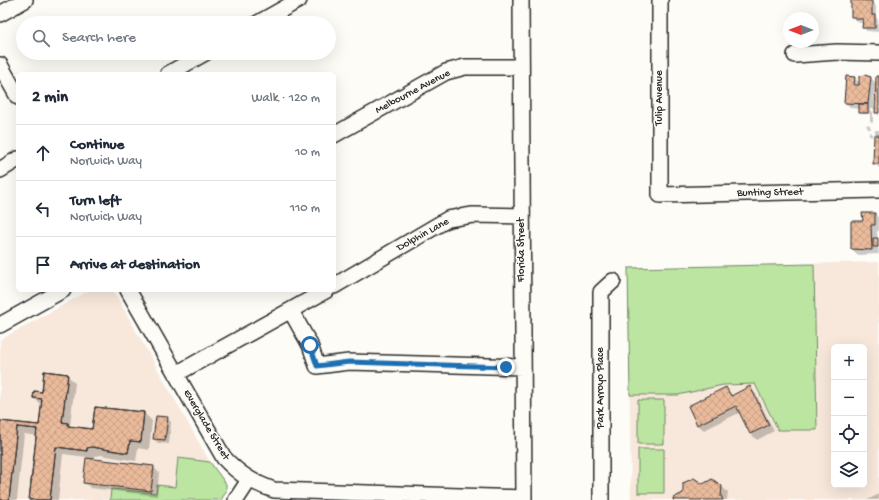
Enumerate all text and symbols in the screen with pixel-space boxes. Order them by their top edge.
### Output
north arrow [783,12,819,48]
search box [16,16,336,60]
icon: search [30,27,52,49]
text: Search here [62,29,136,47]
street label: Melbourne Avenue [374,67,453,117]
street label: Tulip Avenue [654,70,666,127]
text: 2 min [32,88,68,108]
text: Walk · 120 m [252,91,320,106]
text: Continue [70,136,124,154]
icon: ahead [32,142,54,164]
text: 10 m [295,145,320,160]
text: Norwich Way [70,154,142,169]
street label: Bunting Street [736,186,805,200]
text: Turn left [70,192,121,210]
icon: left [32,198,54,220]
text: 110 m [290,201,320,216]
text: Norwich Way [70,210,142,225]
street label: Dolphin Lane [394,216,451,255]
street label: Florida Street [516,216,528,283]
icon: arrive [32,254,54,276]
text: Arrive at destination [70,256,200,274]
route start [301,336,319,354]
map controls [831,344,867,488]
button: + [831,344,867,380]
street label: Park Arroyo Place [595,347,607,430]
route end [497,358,515,376]
button: − [831,380,867,416]
street label: Everglade Street [180,388,233,464]
button: locate [831,416,867,452]
button: layers [831,452,867,488]

